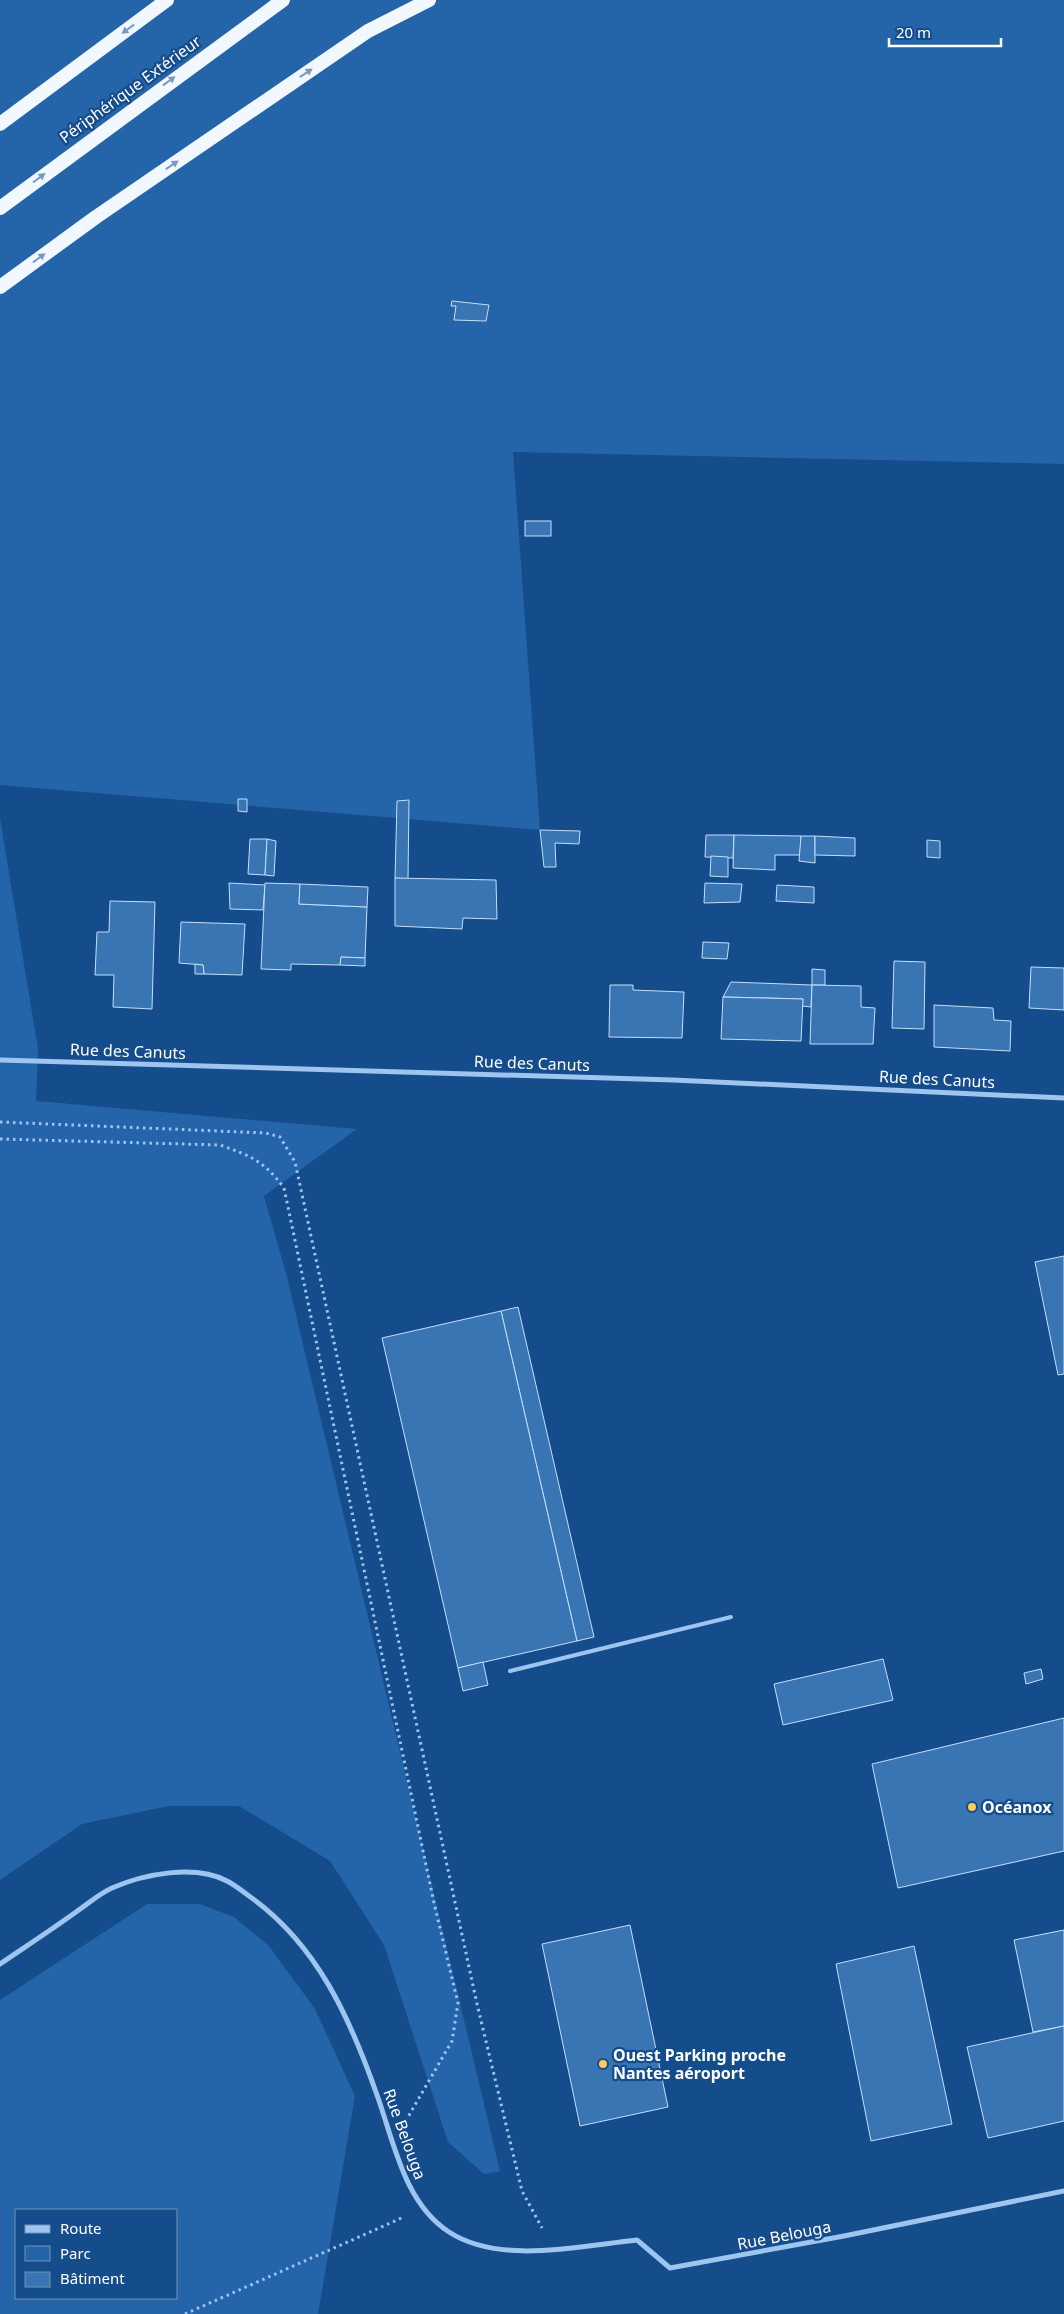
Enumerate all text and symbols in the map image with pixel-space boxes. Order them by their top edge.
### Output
scale bar [889,15,1002,47]
text: 20 m [896,22,931,42]
one-way arrow [122,23,135,34]
street label: Périphérique Extérieur [55,30,206,148]
one-way arrow [300,68,313,78]
one-way arrow [162,76,175,87]
one-way arrow [166,160,179,169]
one-way arrow [32,173,45,184]
one-way arrow [32,253,46,263]
street label: Rue des Canuts [70,1038,186,1064]
street label: Rue des Canuts [474,1050,590,1076]
street label: Rue des Canuts [878,1065,996,1093]
place label: Océanox [982,1796,1052,1818]
marker: Océanox [966,1801,978,1813]
place label: Ouest Parking proche Nantes aéroport [613,2044,786,2084]
marker: Ouest Parking proche Nantes aéroport [597,2058,609,2070]
street label: Rue Belouga [378,2086,432,2182]
legend [15,2209,178,2299]
street label: Rue Belouga [735,2215,833,2255]
text: Route [60,2218,102,2238]
text: Parc [60,2243,91,2263]
text: Bâtiment [60,2268,125,2288]

